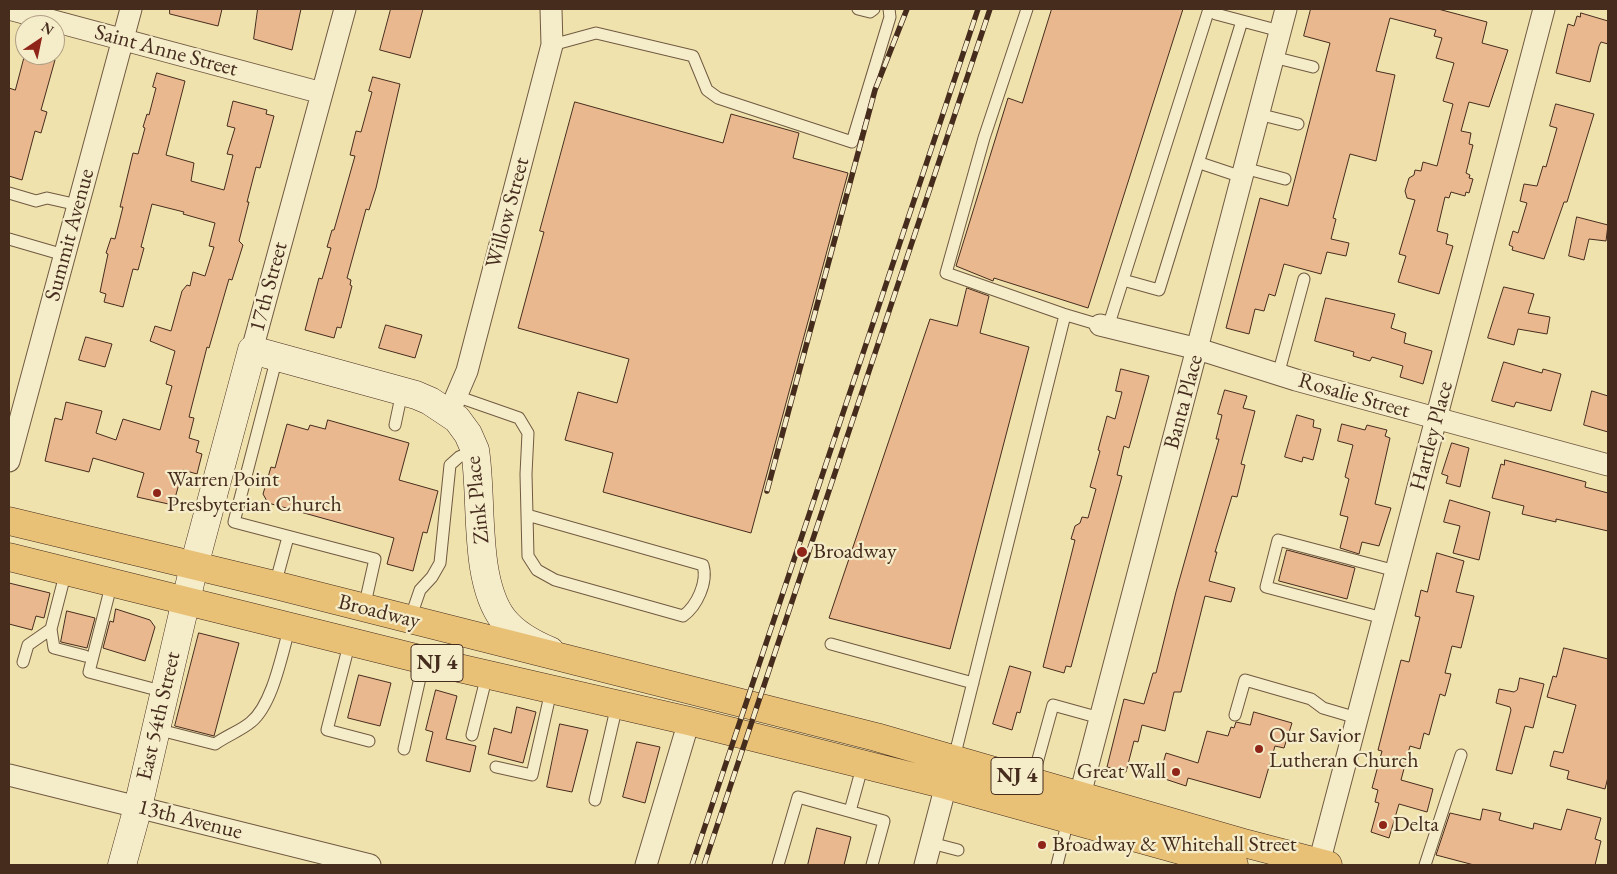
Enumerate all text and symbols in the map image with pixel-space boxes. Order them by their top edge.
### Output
north arrow [15,15,65,65]
text: N [38,18,58,39]
street label: Saint Anne Street [92,19,240,83]
street label: Willow Street [480,155,536,271]
street label: Summit Avenue [40,166,100,304]
street label: 17th Street [244,239,294,335]
street label: Banta Place [1159,352,1209,452]
street label: Rosalie Street [1295,368,1413,424]
street label: Hartley Place [1405,378,1459,494]
street label: Zink Place [460,455,496,545]
place label: Warren Point Presbyterian Church [167,467,342,518]
marker: Warren Point Presbyterian Church [151,487,163,499]
place label: Broadway [813,539,897,565]
marker: Broadway [795,545,809,559]
street label: Broadway [335,589,423,635]
road number: NJ 4 [411,644,463,681]
street label: East 54th Street [131,649,187,783]
place label: Our Savior Lutheran Church [1269,723,1419,774]
marker: Our Savior Lutheran Church [1253,743,1265,755]
road number: NJ 4 [991,758,1043,794]
place label: Great Wall [1077,759,1166,785]
marker: Great Wall [1170,766,1182,778]
street label: 13th Avenue [135,794,245,846]
place label: Delta [1393,812,1439,838]
marker: Delta [1377,819,1389,831]
place label: Broadway & Whitehall Street [1052,832,1297,858]
marker: Broadway & Whitehall Street [1036,839,1048,851]

